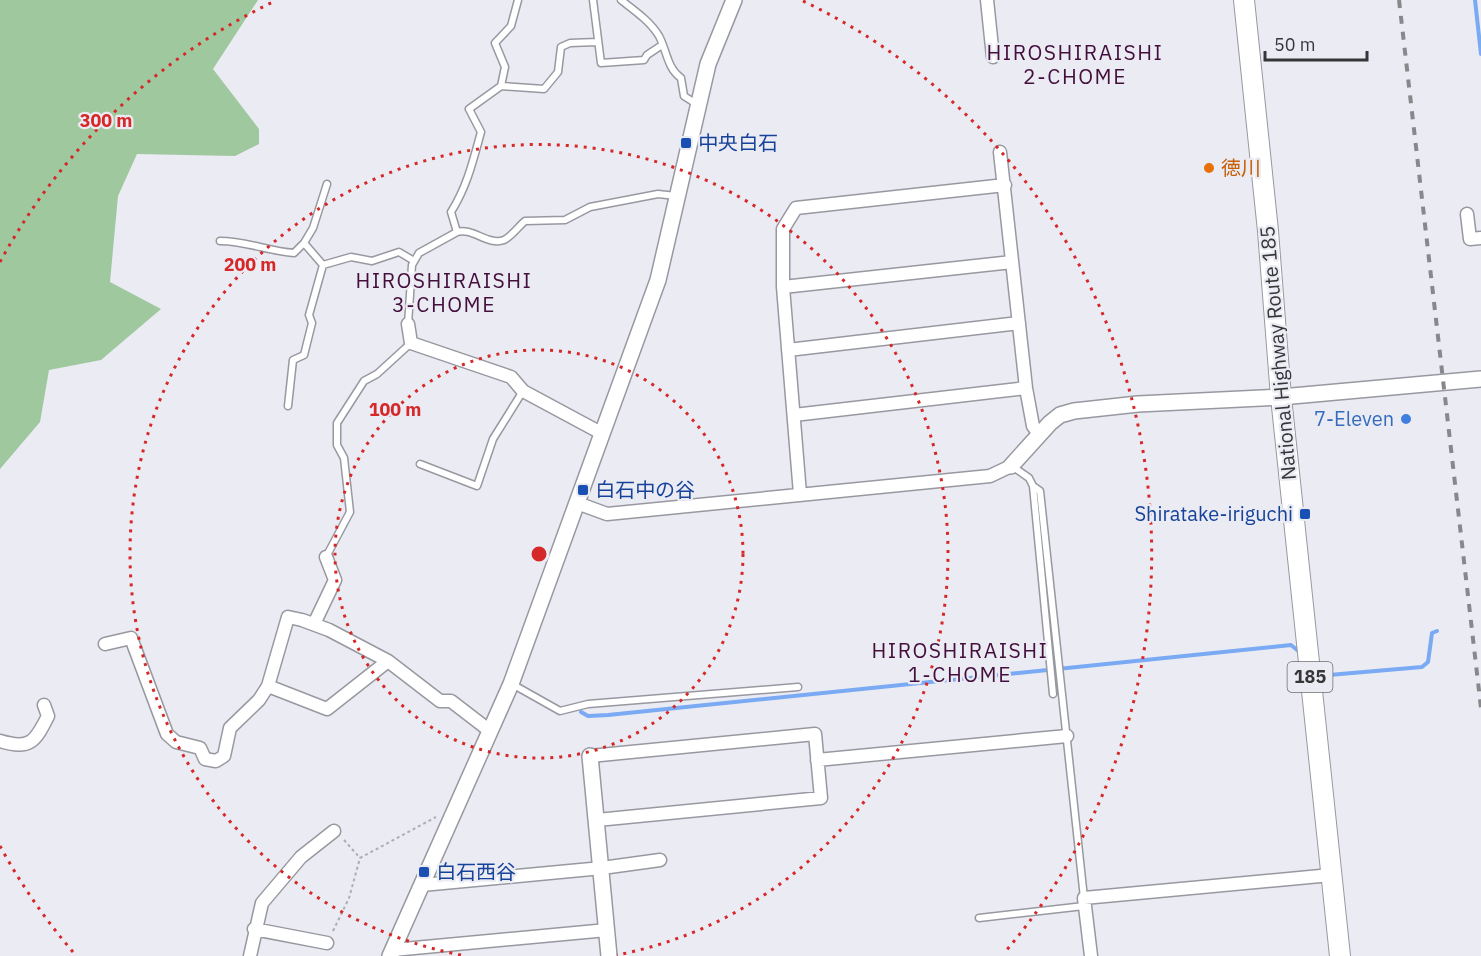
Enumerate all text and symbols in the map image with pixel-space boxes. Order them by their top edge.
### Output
scale bar [1265,24,1367,62]
text: 50 m [1274,33,1316,56]
district label: HIROSHIRAISHI 2-CHOME [986,38,1164,90]
text: 300 m [80,109,132,132]
place label: 中央白石 [698,129,778,156]
marker: 中央白石 [679,136,693,150]
place label: 徳川 [1221,154,1261,181]
marker: 徳川 [1202,161,1216,175]
street label: National Highway Route 185 [1253,225,1302,481]
text: 200 m [224,253,276,276]
district label: HIROSHIRAISHI 3-CHOME [355,266,533,318]
text: 100 m [369,398,421,421]
place label: 7-Eleven [1314,405,1394,432]
marker: 7-Eleven [1399,412,1413,426]
place label: 白石中の谷 [595,476,695,503]
marker: 白石中の谷 [576,483,590,497]
place label: Shiratake-iriguchi [1134,500,1293,527]
marker: Shiratake-iriguchi [1298,507,1312,521]
centre of rings [529,544,549,564]
district label: HIROSHIRAISHI 1-CHOME [871,636,1049,688]
road number: 185 [1288,662,1332,692]
place label: 白石西谷 [436,858,516,885]
marker: 白石西谷 [417,865,431,879]

